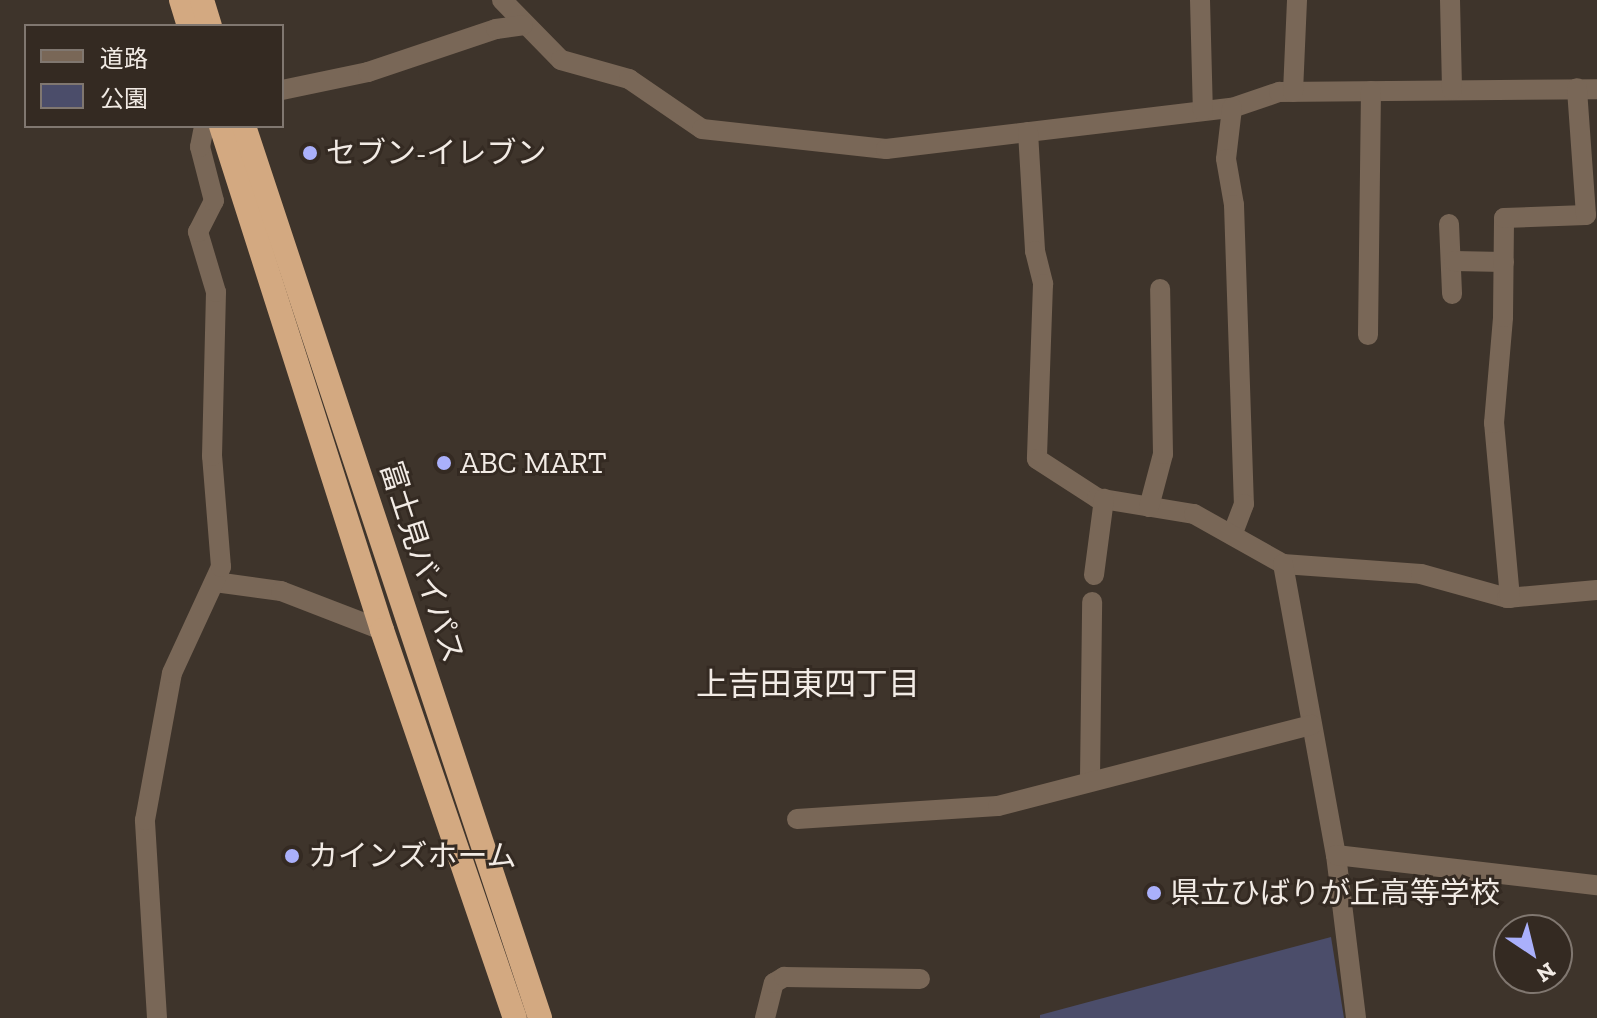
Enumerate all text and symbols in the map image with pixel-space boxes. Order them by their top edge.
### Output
legend [24,24,284,128]
text: 道路 [100,44,148,73]
text: 公園 [100,84,148,113]
place label: セブン-イレブン [326,135,546,171]
marker: セブン-イレブン [301,144,319,162]
place label: ABC MART [460,445,607,481]
marker: ABC MART [435,454,453,472]
street label: 富士見バイパス [372,457,472,667]
district label: 上吉田東四丁目 [696,665,920,703]
place label: カインズホーム [308,838,518,874]
marker: カインズホーム [283,847,301,865]
place label: 県立ひばりが丘高等学校 [1170,875,1500,911]
marker: 県立ひばりが丘高等学校 [1145,884,1163,902]
north arrow [1493,914,1573,994]
text: N [1531,957,1561,988]

